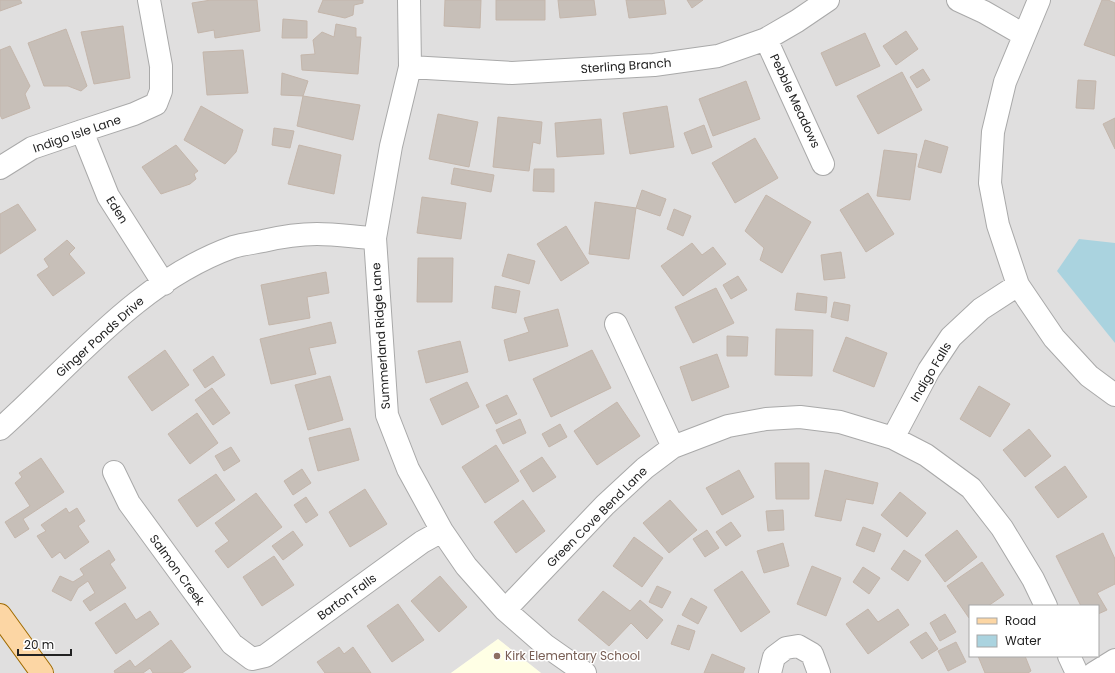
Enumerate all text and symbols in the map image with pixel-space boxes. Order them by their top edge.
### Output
street label: Pebble Meadows [766,51,825,151]
street label: Sterling Branch [580,54,672,77]
street label: Indigo Isle Lane [31,111,123,157]
street label: Eden [102,193,132,227]
street label: Summerland Ridge Lane [367,262,394,410]
street label: Ginger Ponds Drive [52,292,147,381]
street label: Indigo Falls [906,339,955,405]
street label: Green Cove Bend Lane [543,463,651,571]
street label: Salmon Creek [146,531,209,609]
street label: Barton Falls [314,569,380,624]
legend [969,605,1099,657]
text: Road [1005,612,1036,629]
scale bar [18,631,71,657]
text: Water [1005,632,1042,649]
text: 20 m [24,636,54,653]
place label: Kirk Elementary School [505,647,640,664]
marker: Kirk Elementary School [492,651,502,661]

